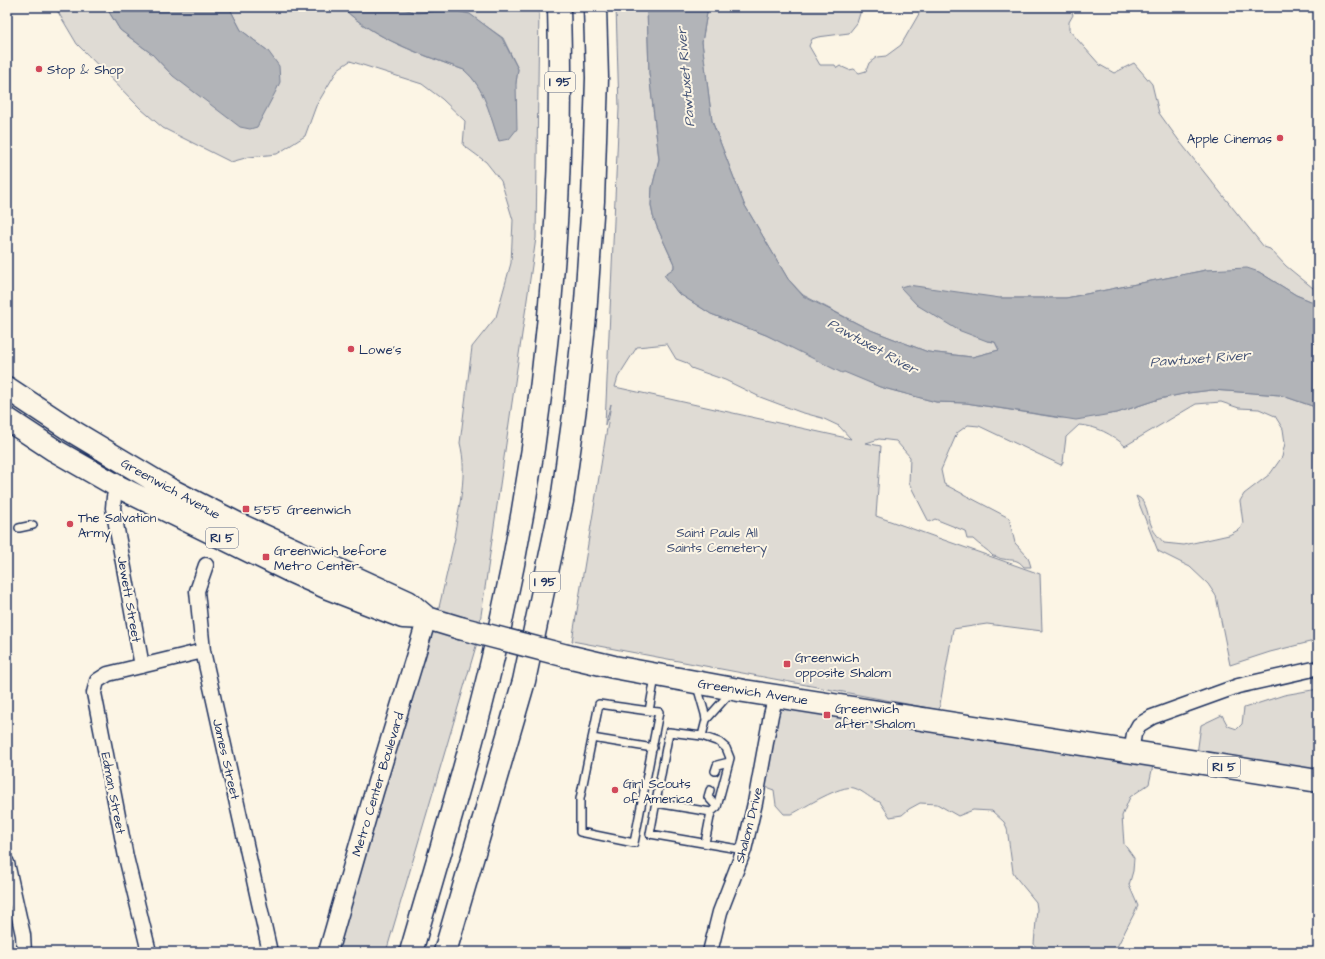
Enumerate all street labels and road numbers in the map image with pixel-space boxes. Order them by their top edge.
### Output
road number: I 95 [545,72,575,92]
street label: Greenwich Avenue [117,454,224,524]
road number: RI 5 [206,528,238,548]
street label: Jewett Street [113,555,146,644]
road number: I 95 [530,572,560,592]
street label: Greenwich Avenue [696,674,809,710]
street label: Metro Center Boulevard [347,710,409,858]
street label: James Street [208,717,244,802]
street label: Edman Street [96,751,130,836]
road number: RI 5 [1208,757,1240,777]
street label: Shalom Drive [731,785,767,865]

